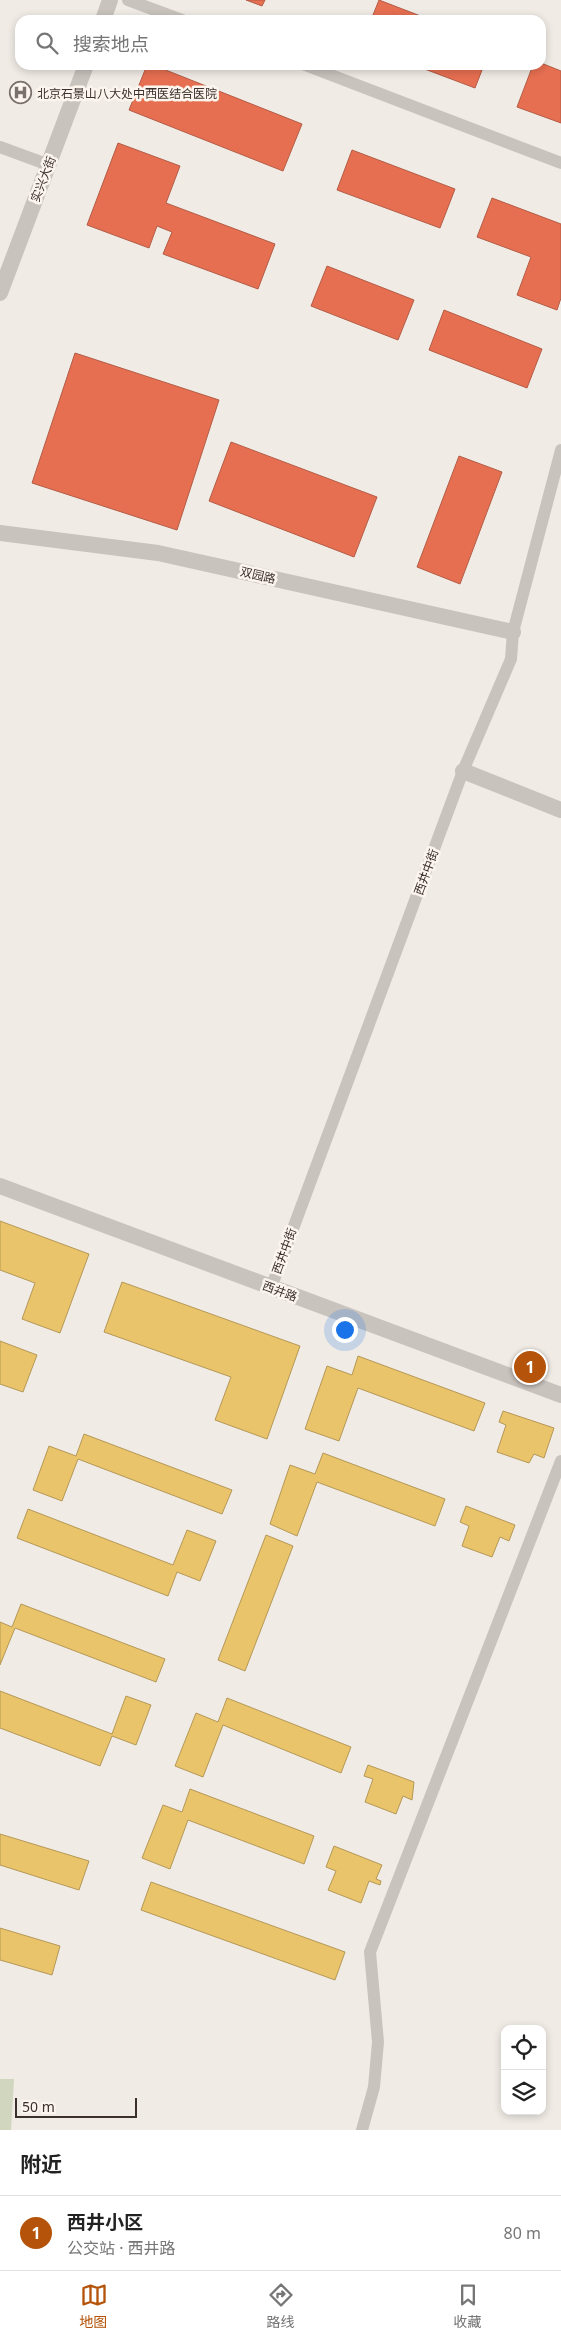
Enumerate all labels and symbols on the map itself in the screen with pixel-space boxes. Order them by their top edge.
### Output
hospital icon: 北京石景山八大处中西医结合医院 [9,81,33,105]
place label: 北京石景山八大处中西医结合医院 [37,85,217,102]
street label: 实兴大街 [26,154,60,204]
street label: 双园路 [239,563,277,587]
street label: 西井中街 [410,847,442,897]
street label: 西井中街 [268,1226,300,1276]
street label: 西井路 [260,1277,300,1305]
your location [332,1317,358,1343]
pin: 1 [514,1348,546,1386]
scale bar [15,2095,138,2118]

